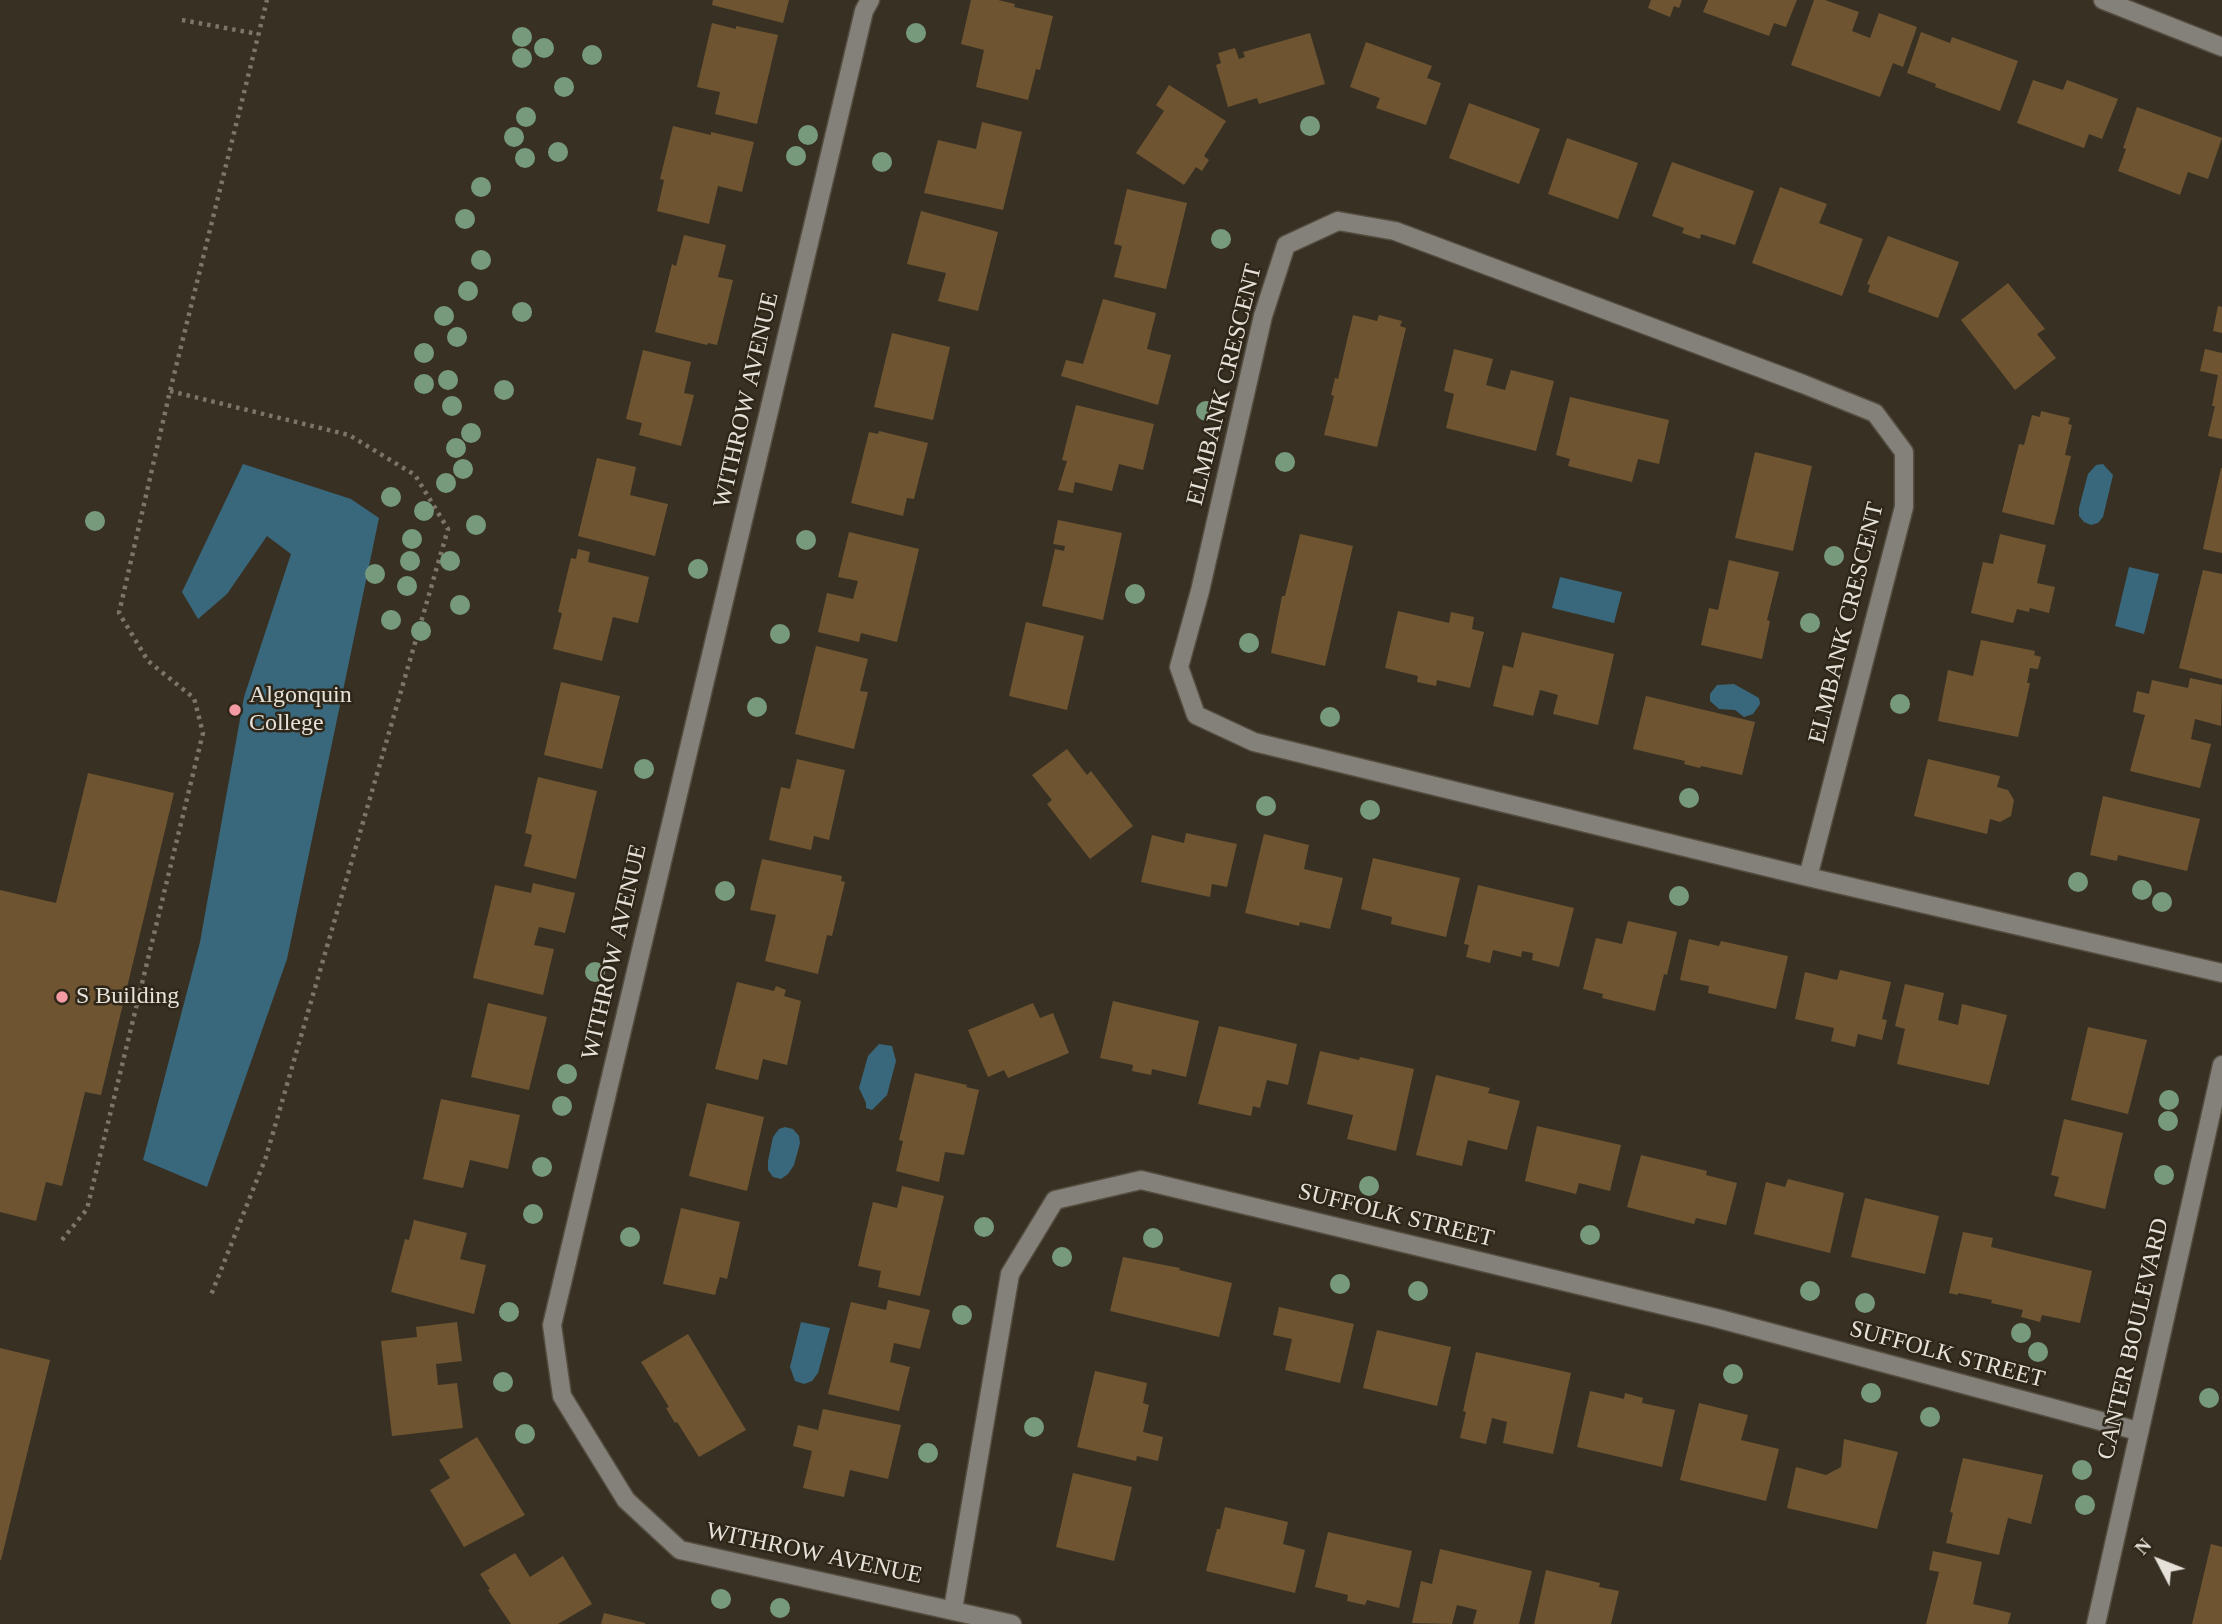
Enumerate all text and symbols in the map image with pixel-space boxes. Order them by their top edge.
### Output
street label: ELMBANK CRESCENT [1181,262,1269,508]
street label: WITHROW AVENUE [708,289,786,511]
street label: ELMBANK CRESCENT [1803,500,1891,746]
place label: Algonquin College [249,682,352,738]
marker: Algonquin College [227,702,243,718]
street label: WITHROW AVENUE [576,841,654,1063]
place label: S Building [76,983,179,1011]
marker: S Building [54,989,70,1005]
street label: SUFFOLK STREET [1295,1178,1497,1254]
street label: CANTER BOULEVARD [2092,1215,2176,1463]
street label: SUFFOLK STREET [1846,1315,2048,1395]
street label: WITHROW AVENUE [703,1517,925,1591]
north arrow [2124,1526,2194,1596]
text: N [2131,1534,2155,1559]

